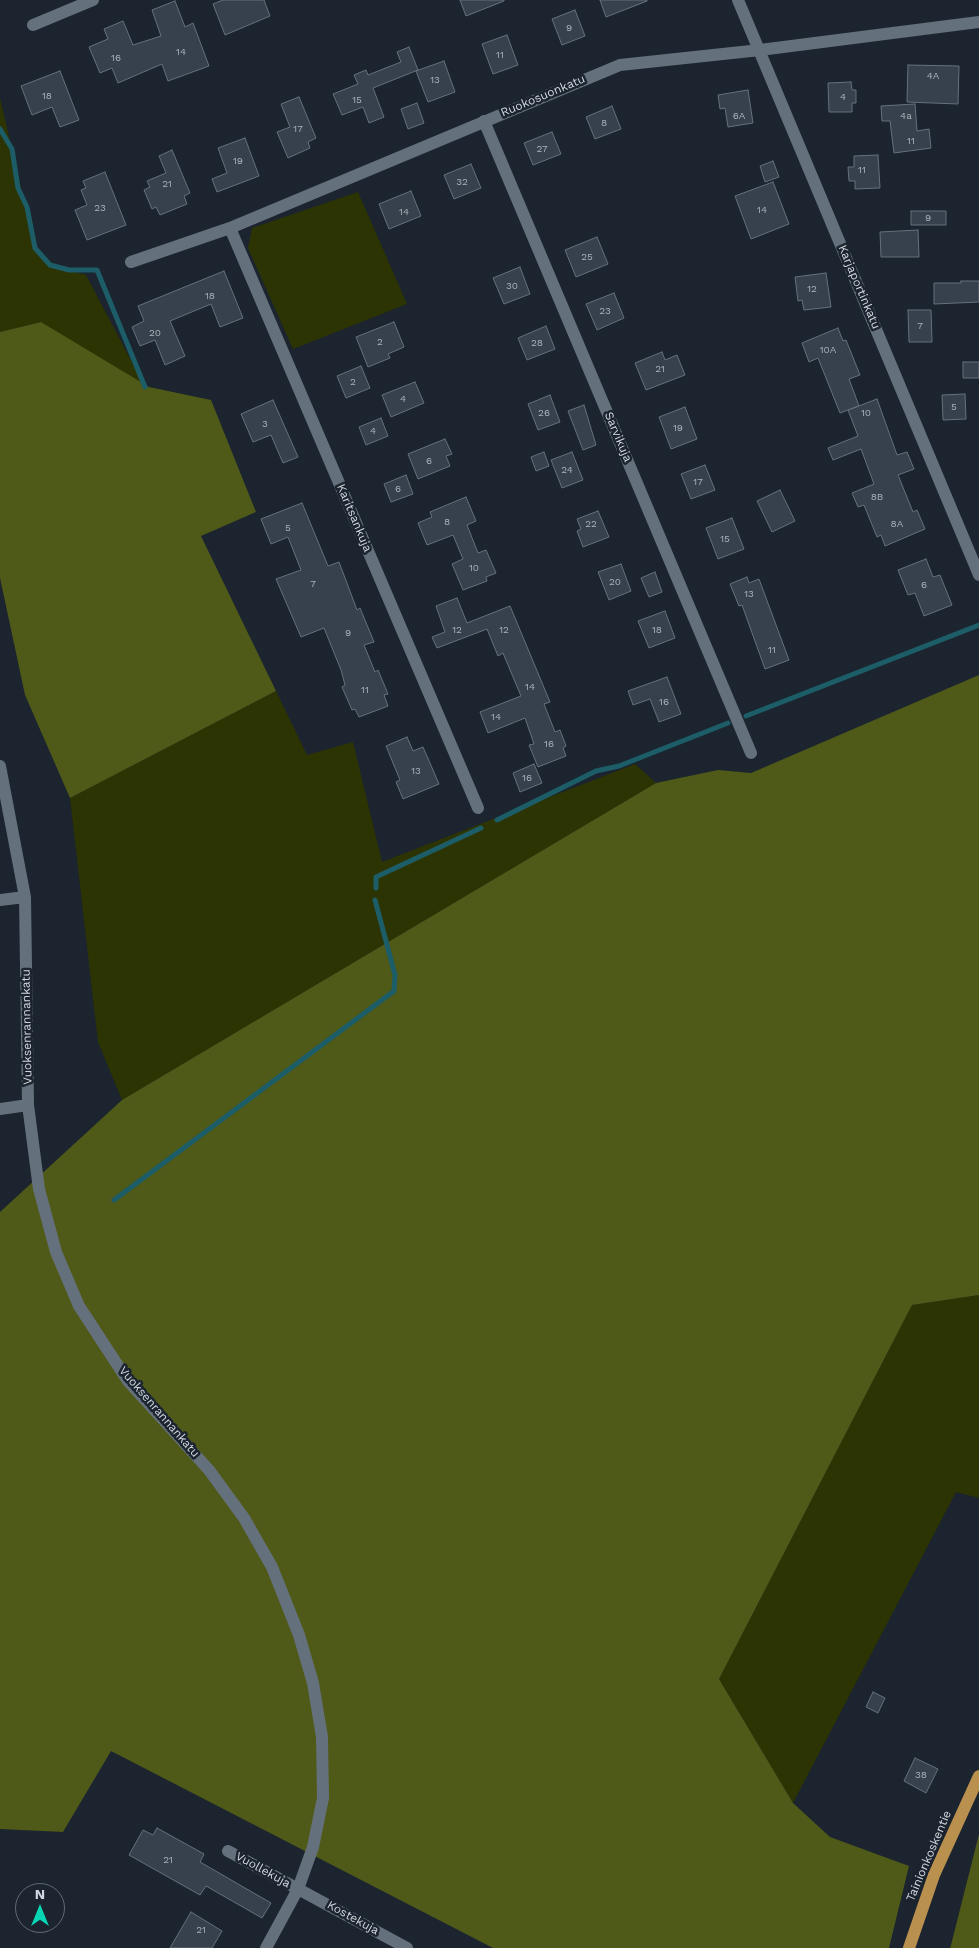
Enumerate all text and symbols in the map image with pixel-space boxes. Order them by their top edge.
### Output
house number: 9 [566,22,572,34]
house number: 14 [176,46,186,58]
house number: 11 [496,49,504,61]
house number: 16 [111,52,121,64]
house number: 4A [927,70,939,82]
street label: Ruokosuonkatu [499,72,587,120]
house number: 13 [430,74,440,86]
house number: 18 [42,90,52,102]
house number: 4 [840,91,846,103]
house number: 15 [352,94,362,106]
house number: 6A [733,110,745,122]
house number: 4a [900,110,912,122]
house number: 8 [601,117,607,129]
house number: 17 [293,123,303,135]
house number: 11 [907,135,915,147]
house number: 27 [536,143,548,155]
house number: 19 [233,155,243,167]
house number: 11 [858,164,866,176]
house number: 32 [456,176,468,188]
house number: 21 [162,178,172,190]
house number: 23 [94,202,106,214]
house number: 14 [757,204,767,216]
house number: 14 [399,206,409,218]
house number: 9 [925,212,931,224]
street label: Karjaportinkatu [835,243,883,331]
house number: 25 [581,251,593,263]
house number: 30 [506,280,518,292]
house number: 12 [807,283,817,295]
house number: 18 [205,290,215,302]
house number: 23 [599,305,611,317]
house number: 7 [917,320,923,332]
house number: 20 [149,327,161,339]
house number: 2 [377,336,383,348]
house number: 28 [531,337,543,349]
house number: 10A [820,344,836,356]
house number: 21 [655,363,665,375]
house number: 2 [350,376,356,388]
house number: 4 [400,393,406,405]
house number: 5 [951,401,957,413]
house number: 26 [538,407,550,419]
house number: 10 [861,407,871,419]
street label: Sarvikuja [601,410,635,464]
house number: 3 [262,418,268,430]
house number: 19 [673,422,683,434]
house number: 4 [370,425,376,437]
house number: 6 [426,455,432,467]
house number: 24 [561,464,573,476]
house number: 17 [693,476,703,488]
street label: Karitsankuja [333,482,375,554]
house number: 6 [395,483,401,495]
house number: 8B [871,491,883,503]
house number: 8 [444,516,450,528]
house number: 22 [585,518,597,530]
house number: 8A [891,518,903,530]
house number: 5 [285,522,291,534]
house number: 15 [720,533,730,545]
house number: 10 [469,562,479,574]
house number: 20 [609,576,621,588]
house number: 7 [310,578,316,590]
house number: 6 [921,579,927,591]
house number: 13 [744,588,754,600]
house number: 12 [452,624,462,636]
house number: 12 [499,624,509,636]
house number: 18 [652,624,662,636]
house number: 9 [345,627,351,639]
house number: 11 [768,644,776,656]
house number: 14 [525,681,535,693]
house number: 11 [361,684,369,696]
house number: 16 [659,696,669,708]
house number: 14 [491,711,501,723]
house number: 16 [544,738,554,750]
house number: 13 [411,765,421,777]
house number: 16 [522,772,532,784]
street label: Vuoksenrannankatu [19,969,35,1085]
street label: Vuoksenrannankatu [116,1364,202,1460]
house number: 38 [915,1769,927,1781]
street label: Tainionkoskentie [903,1808,955,1904]
street label: Vuollekuja [233,1849,293,1891]
house number: 21 [163,1854,173,1866]
north arrow [15,1883,65,1933]
text: N [35,1886,45,1902]
street label: Kostekuja [325,1898,381,1938]
house number: 21 [196,1924,206,1936]

